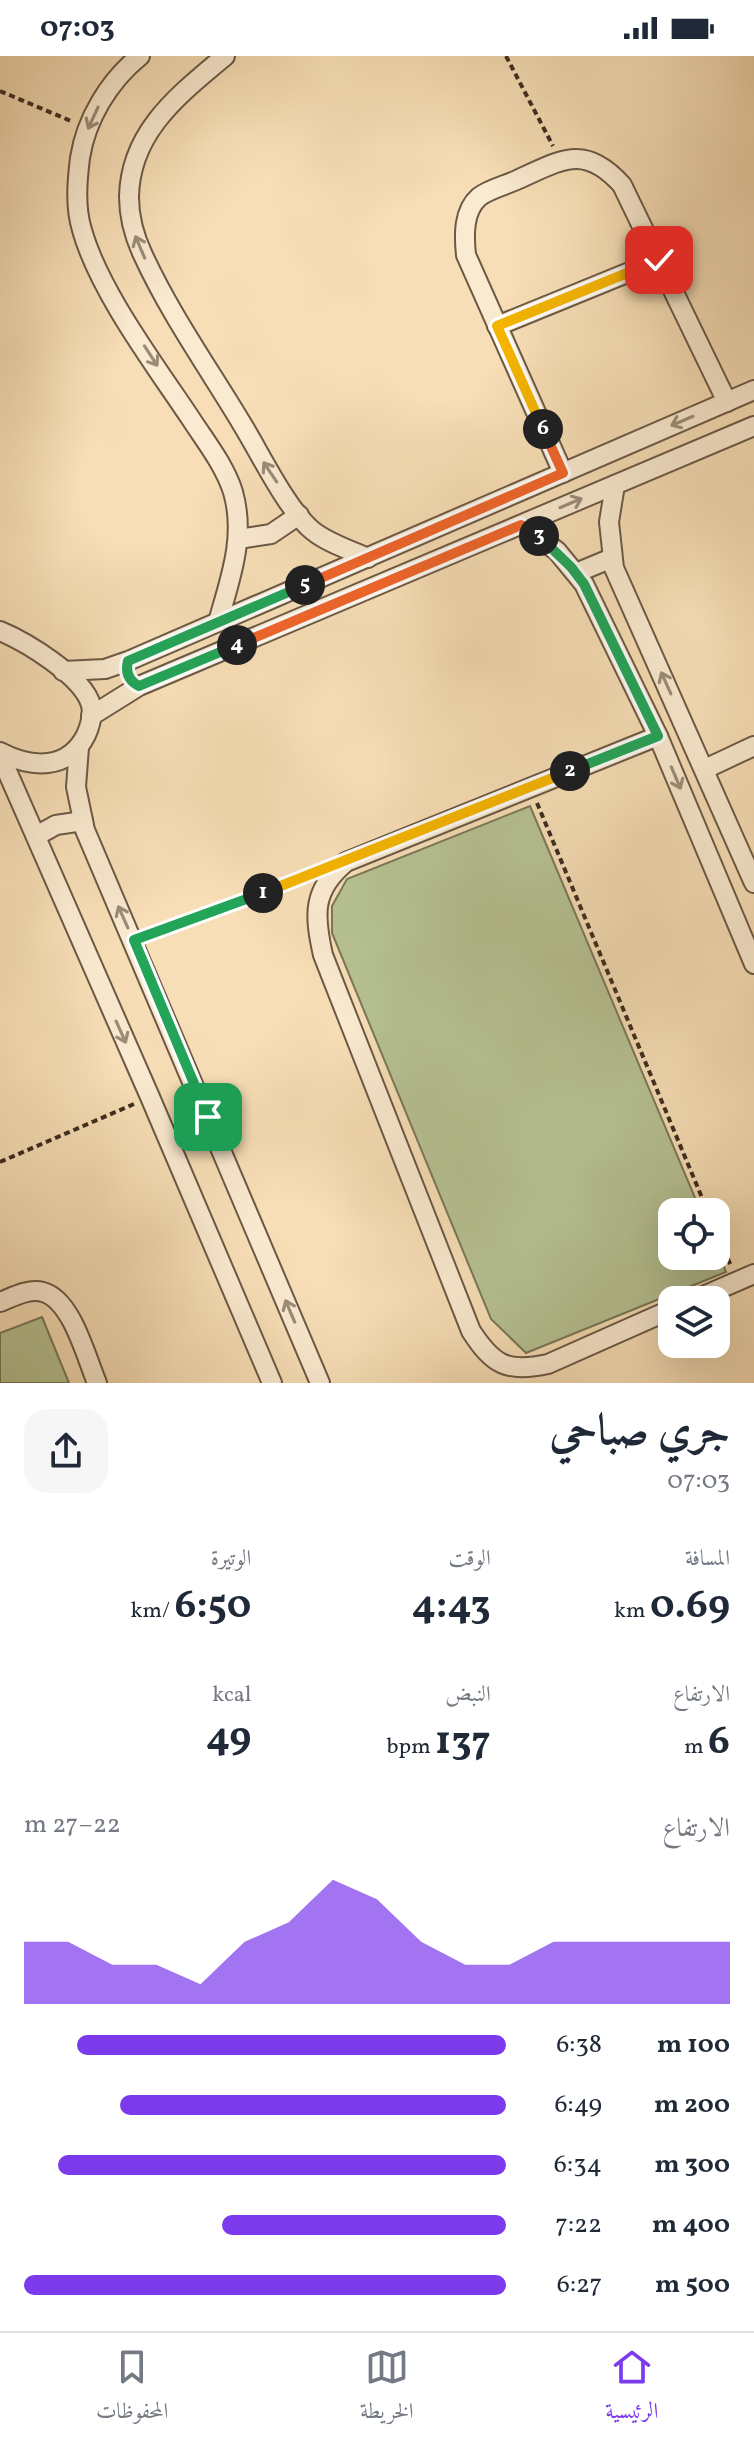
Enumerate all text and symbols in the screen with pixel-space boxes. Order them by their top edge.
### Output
text: 07:03 [40,7,115,49]
one-way arrow [85,105,100,129]
pin [625,226,693,294]
one-way arrow [132,235,146,260]
icon: check [637,238,681,282]
one-way arrow [142,345,159,367]
pin: 6 [523,409,563,449]
text: 6 [537,413,549,444]
one-way arrow [671,415,695,430]
one-way arrow [262,461,278,484]
one-way arrow [558,495,583,510]
pin: 3 [519,516,559,556]
text: 3 [533,520,545,551]
pin: 5 [285,565,325,605]
text: 5 [300,569,310,600]
pin: 4 [217,625,257,665]
text: 4 [230,629,244,660]
one-way arrow [658,671,673,696]
pin: 2 [550,751,590,791]
text: 2 [564,755,576,786]
one-way arrow [669,765,684,790]
pin: 1 [243,873,283,913]
text: 1 [259,877,267,908]
one-way arrow [115,905,130,930]
one-way arrow [115,1019,130,1043]
pin [174,1083,242,1151]
icon: arrive [186,1095,230,1139]
map controls [658,1198,730,1358]
button: locate [658,1198,730,1270]
button: layers [658,1286,730,1358]
one-way arrow [281,1299,296,1324]
text: جري صباحي [549,1402,730,1463]
button: share [24,1409,108,1493]
text: 07:03 [667,1463,730,1499]
text: الوتيرة [211,1544,251,1575]
text: الوقت [449,1544,491,1575]
text: المسافة [685,1544,730,1575]
text: 6:50 [175,1579,251,1635]
text: 4:43 [412,1579,491,1635]
text: 0.69 [650,1579,730,1635]
text: /km [131,1596,175,1627]
text: km [614,1596,650,1627]
text: kcal [212,1680,251,1711]
text: النبض [445,1680,491,1711]
text: الارتفاع [673,1680,730,1711]
text: 49 [206,1711,251,1767]
text: 137 [435,1715,491,1771]
text: 6 [708,1715,730,1771]
text: bpm [387,1732,435,1763]
text: m [684,1732,708,1763]
text: 22–27 m [24,1807,121,1843]
text: الارتفاع [663,1811,730,1847]
text: 6:38 [556,2027,602,2063]
text: 100 m [657,2027,730,2063]
text: 6:49 [554,2087,602,2123]
text: 200 m [654,2087,730,2123]
text: 6:34 [554,2147,602,2183]
text: 300 m [654,2147,730,2183]
text: 7:22 [555,2207,602,2243]
text: 400 m [652,2207,730,2243]
text: 6:27 [557,2267,602,2303]
text: 500 m [655,2267,730,2303]
tab: المحفوظات [96,2345,168,2432]
tab: الخريطة [360,2345,414,2432]
tab: الرئيسية [605,2345,658,2432]

